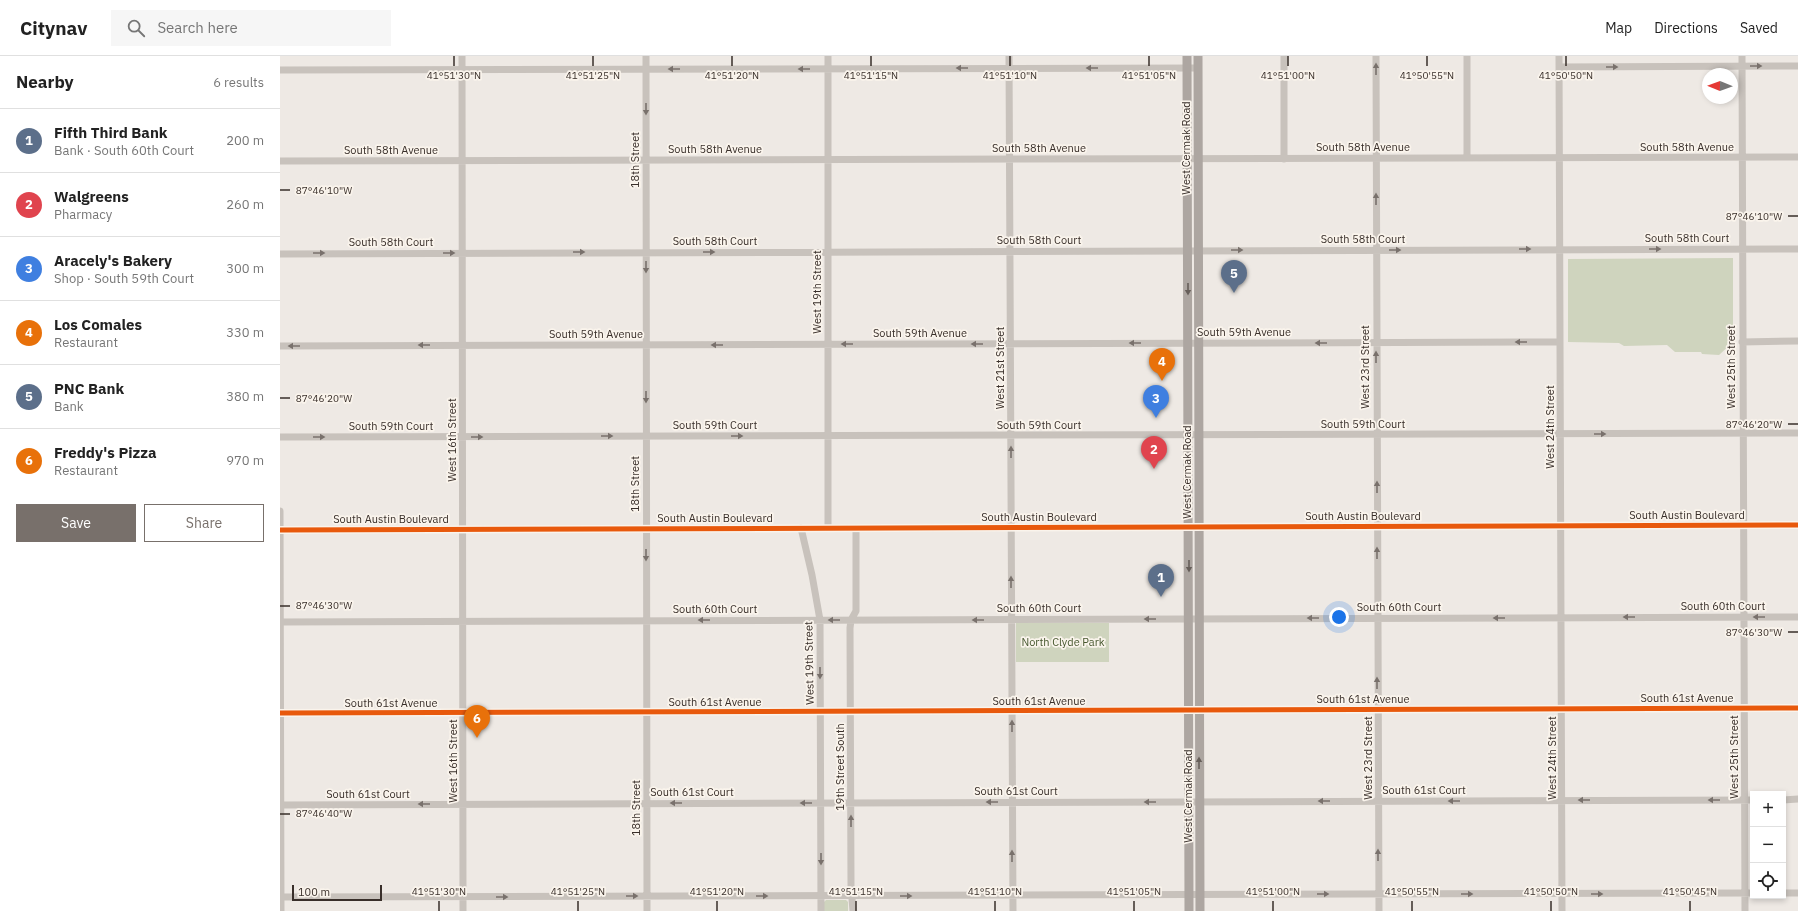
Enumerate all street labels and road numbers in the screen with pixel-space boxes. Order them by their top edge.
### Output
street label: West Cermak Road [1179,101,1193,195]
street label: 18th Street [628,132,642,188]
street label: South 58th Avenue [1316,140,1410,154]
street label: South 58th Avenue [1640,140,1734,154]
street label: South 58th Avenue [992,141,1086,155]
street label: South 58th Avenue [668,142,762,156]
street label: South 58th Avenue [344,143,438,157]
street label: South 58th Court [1645,231,1729,245]
street label: South 58th Court [1321,232,1405,246]
street label: South 58th Court [997,233,1081,247]
street label: South 58th Court [673,234,757,248]
street label: South 58th Court [349,235,433,249]
street label: West 19th Street [810,250,824,334]
street label: South 59th Avenue [1197,325,1291,339]
street label: West 23rd Street [1358,325,1372,409]
street label: West 25th Street [1724,325,1738,409]
street label: South 59th Avenue [873,326,967,340]
street label: South 59th Avenue [549,327,643,341]
street label: West 21st Street [993,327,1007,409]
street label: West 24th Street [1543,385,1557,469]
street label: West 16th Street [445,398,459,482]
street label: South 59th Court [1321,417,1405,431]
street label: South 59th Court [673,418,757,432]
street label: South 59th Court [997,418,1081,432]
street label: South 59th Court [349,419,433,433]
street label: West Cermak Road [1180,425,1194,519]
street label: 18th Street [628,456,642,512]
street label: South Austin Boulevard [1629,508,1745,522]
street label: South Austin Boulevard [1305,509,1421,523]
street label: South Austin Boulevard [981,510,1097,524]
street label: South Austin Boulevard [657,511,773,525]
street label: South Austin Boulevard [333,512,449,526]
street label: South 60th Court [1681,599,1765,613]
street label: South 60th Court [1357,600,1441,614]
street label: South 60th Court [997,601,1081,615]
street label: South 60th Court [673,602,757,616]
street label: West 19th Street [801,621,817,705]
street label: South 61st Avenue [1640,691,1734,705]
street label: South 61st Avenue [1316,692,1410,706]
street label: South 61st Avenue [992,694,1086,708]
street label: South 61st Avenue [668,695,762,709]
street label: South 61st Avenue [344,696,438,710]
street label: West 25th Street [1727,715,1741,799]
street label: West 23rd Street [1361,716,1375,800]
street label: West 24th Street [1545,716,1559,800]
street label: West 16th Street [446,719,460,803]
street label: 19th Street South [833,723,847,811]
street label: West Cermak Road [1181,749,1195,843]
street label: 18th Street [629,780,643,836]
street label: South 61st Court [1382,783,1466,797]
street label: South 61st Court [974,784,1058,798]
street label: South 61st Court [650,785,734,799]
street label: South 61st Court [326,787,410,801]

